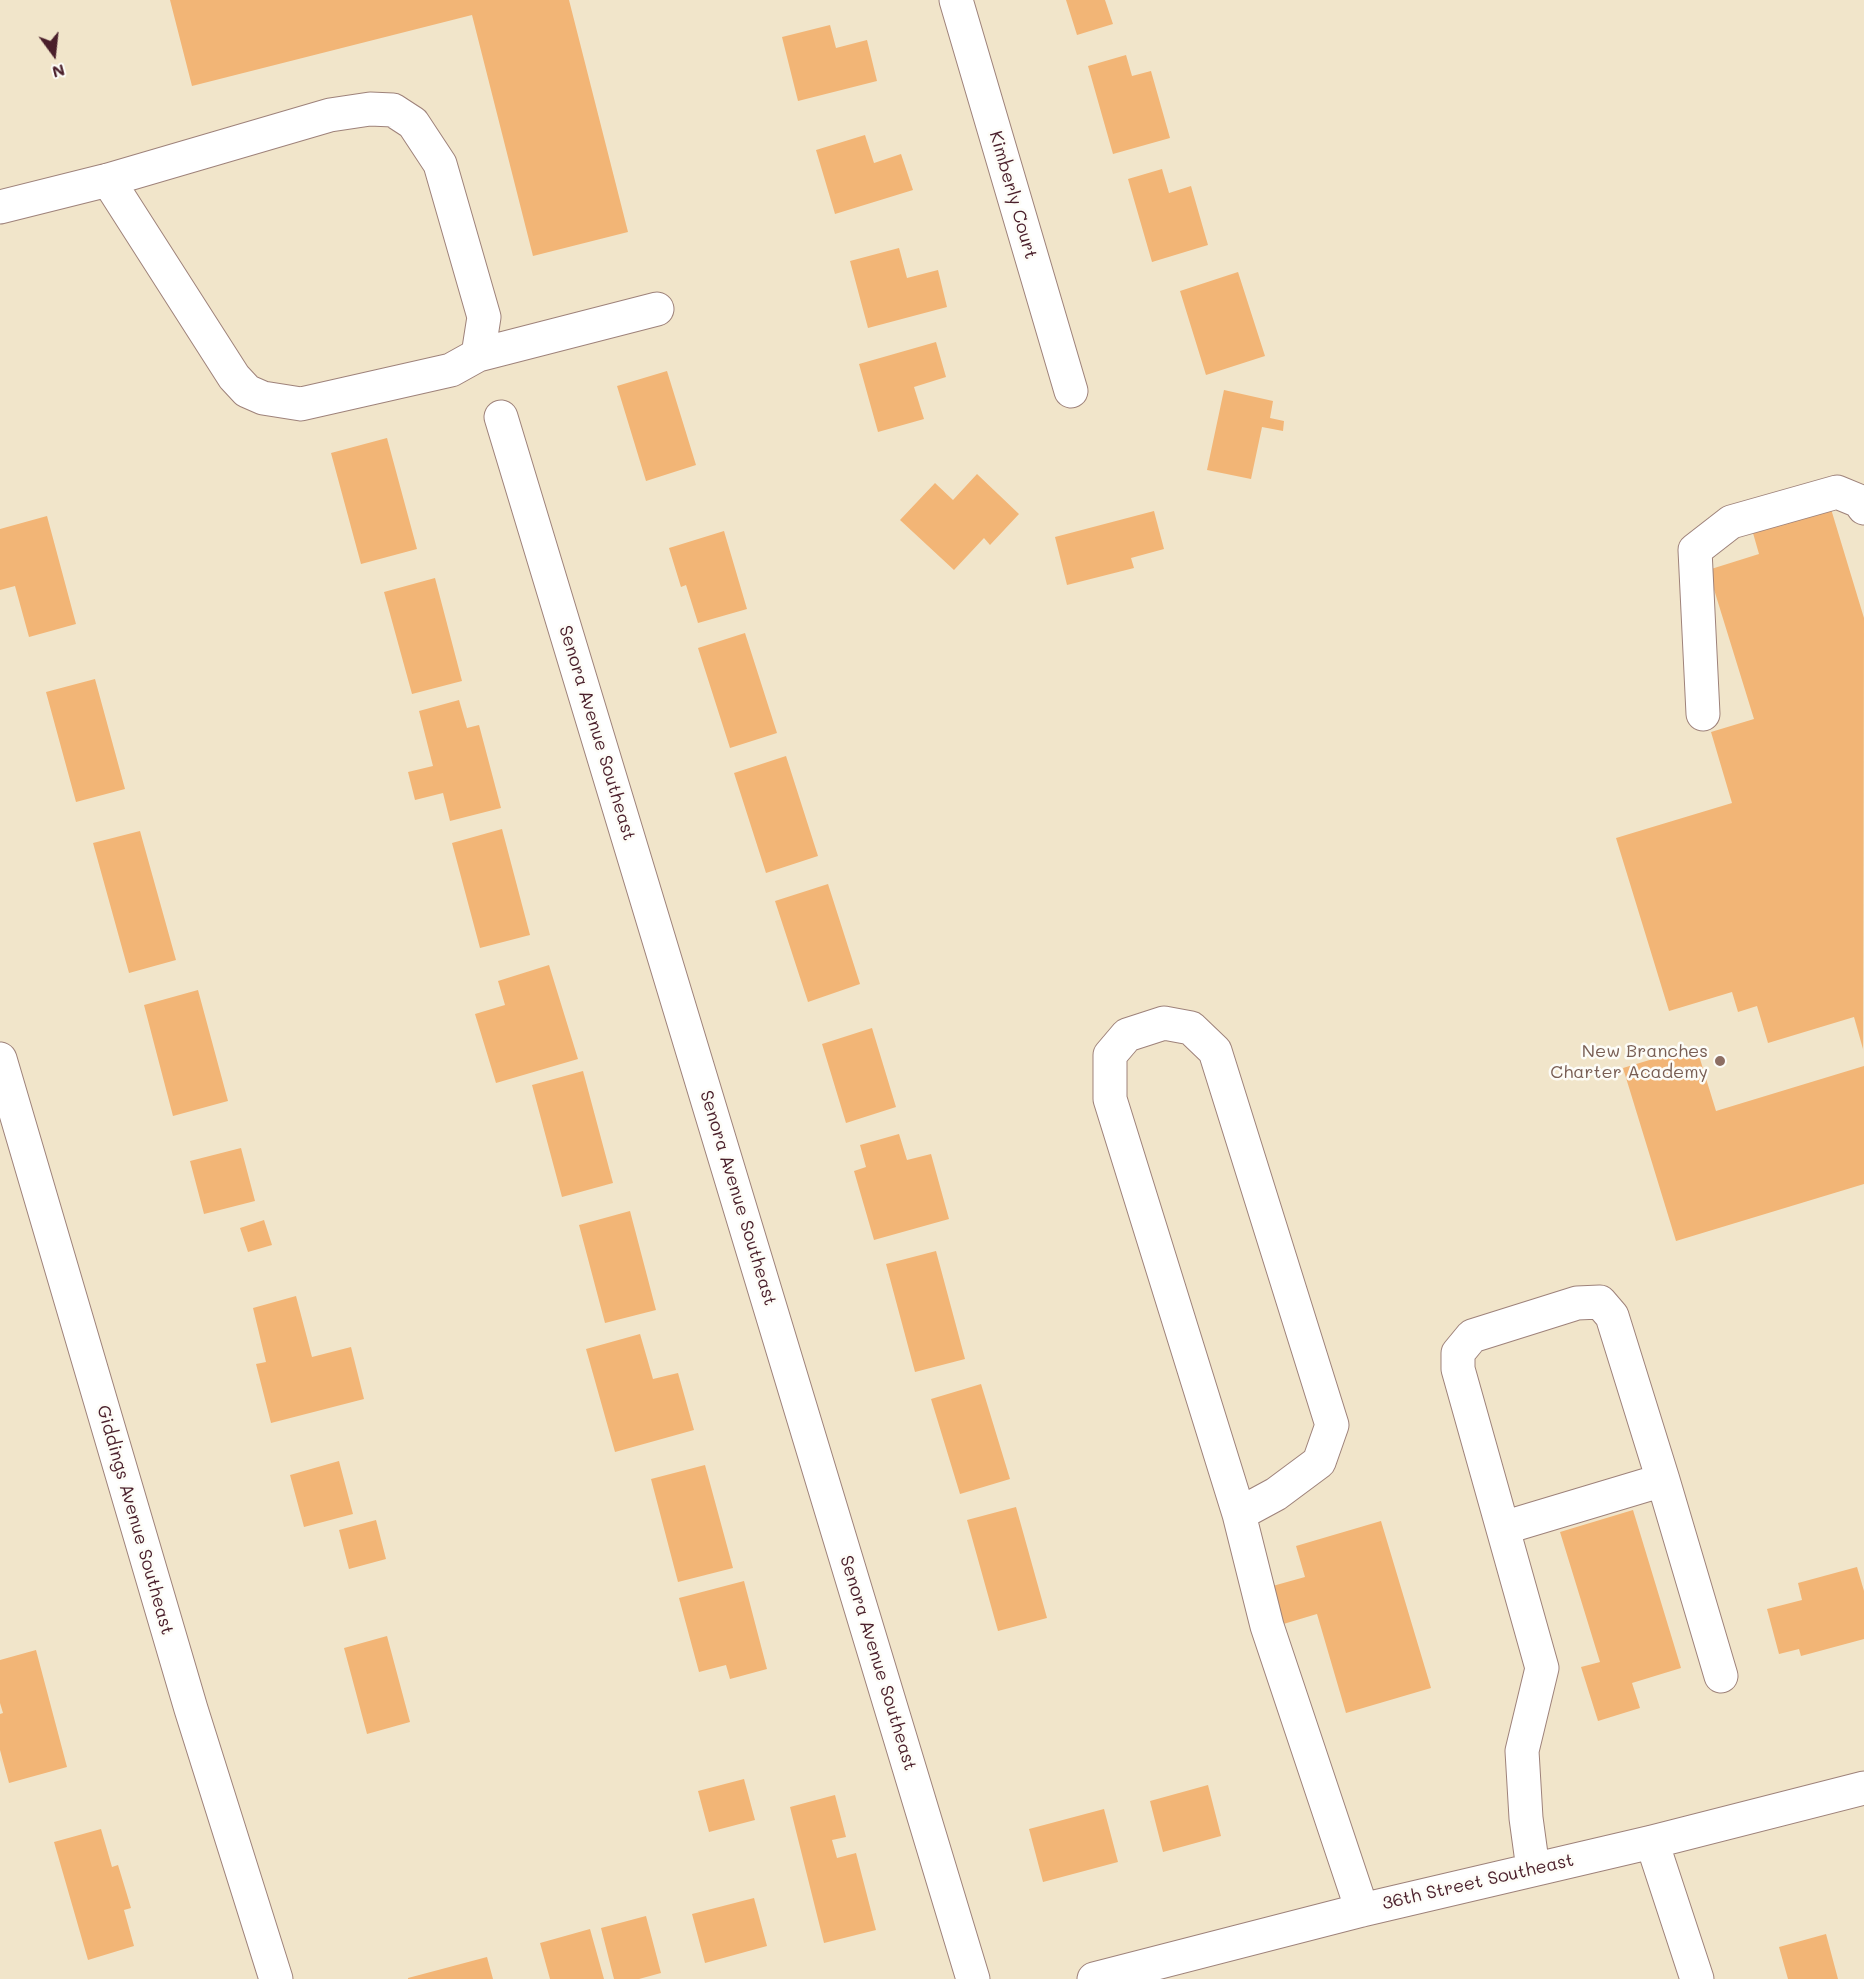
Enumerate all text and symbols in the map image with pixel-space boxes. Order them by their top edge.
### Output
north arrow [24,24,84,84]
text: N [50,60,67,84]
street label: Kimberly Court [984,128,1042,262]
street label: Senora Avenue Southeast [554,623,640,843]
place label: New Branches Charter Academy [1550,1040,1708,1082]
marker: New Branches Charter Academy [1713,1054,1727,1068]
street label: Senora Avenue Southeast [695,1088,781,1308]
street label: Giddings Avenue Southeast [92,1403,178,1637]
street label: Senora Avenue Southeast [835,1553,921,1773]
street label: 36th Street Southeast [1380,1849,1576,1915]

